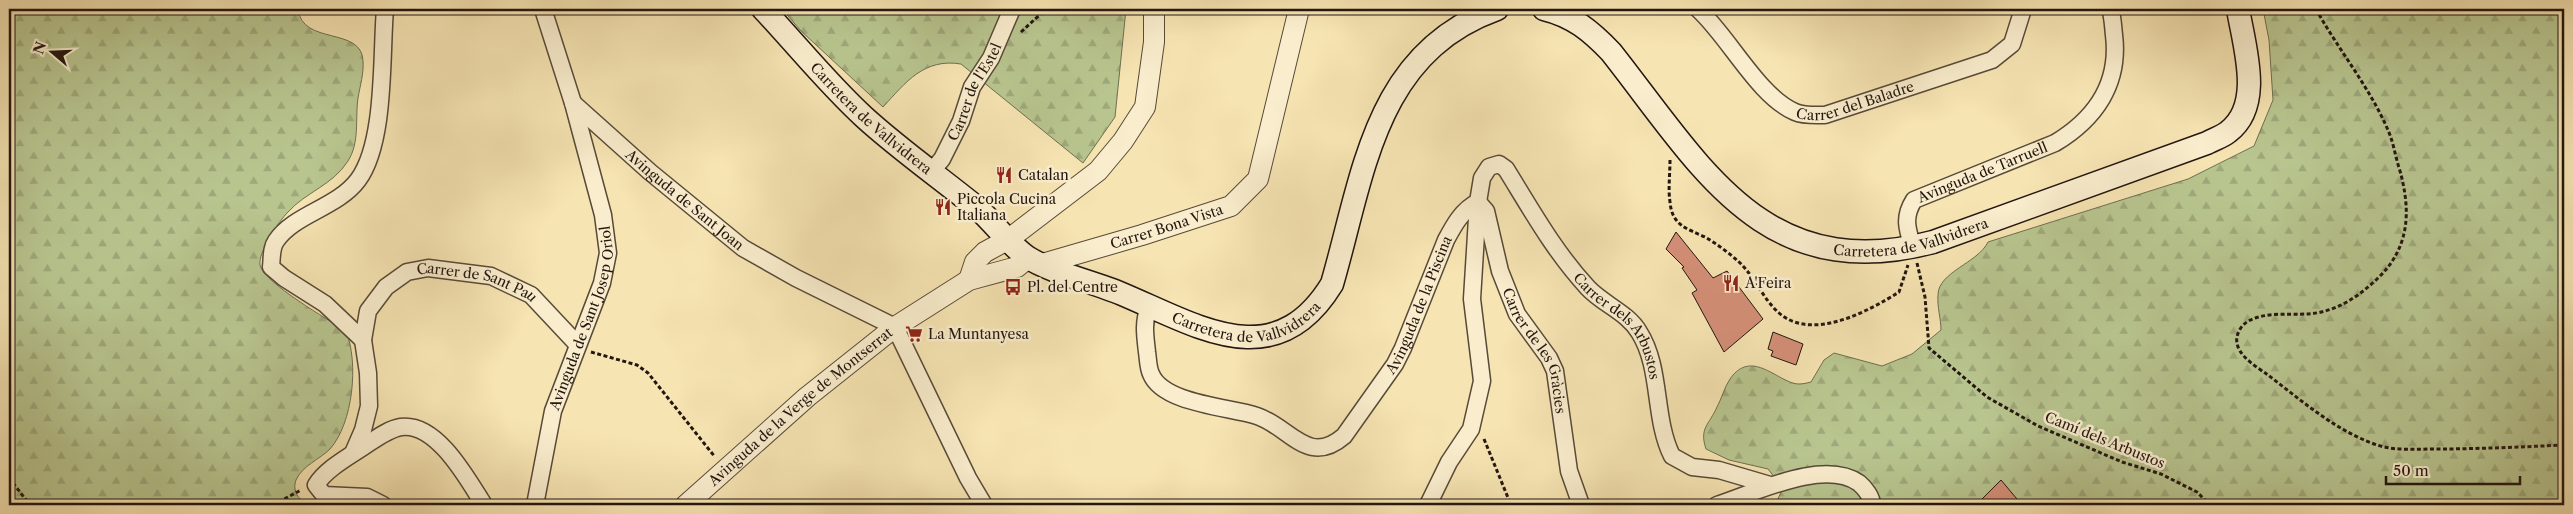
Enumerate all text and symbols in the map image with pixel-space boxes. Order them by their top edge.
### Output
north arrow [28,28,78,78]
text: N [29,39,50,56]
street label: Carrer de l'Estel [944,40,1005,144]
street label: Carretera de Vallvidrera [806,59,936,179]
street label: Carrer del Baladre [1794,77,1916,124]
street label: Avinguda de Tarruell [1914,138,2050,207]
street label: Avinguda de Sant Joan [621,145,748,254]
restaurant icon: Catalan [994,165,1014,185]
place label: Catalan [1018,166,1069,184]
place label: Piccola Cucina Italiana [957,190,1057,224]
restaurant icon: Piccola Cucina Italiana [933,197,953,217]
street label: Carrer Bona Vista [1108,200,1226,253]
street label: Carretera de Vallvidrera [1832,214,1991,261]
street label: Avinguda de Sant Josep Oriol [545,225,618,414]
street label: Avinguda de la Piscina [1381,232,1456,378]
street label: Carrer de Sant Pau [415,259,542,306]
street label: Carrer dels Arbustos [1569,269,1664,381]
restaurant icon: A'Feira [1721,273,1741,293]
place label: A'Feira [1744,274,1792,292]
bus stop icon: Pl. del Centre [1003,277,1023,297]
place label: Pl. del Centre [1027,278,1118,296]
street label: Carrer de les Gràcies [1499,285,1570,415]
street label: Carretera de Vallvidrera [1169,297,1325,346]
street label: Avinguda de la Verge de Montserrat [704,323,896,490]
supermarket icon: La Muntanyesa [904,324,924,344]
place label: La Muntanyesa [928,325,1030,343]
street label: Camí dels Arbustos [2042,408,2168,472]
scale bar [2386,454,2519,486]
text: 50 m [2393,461,2429,480]

